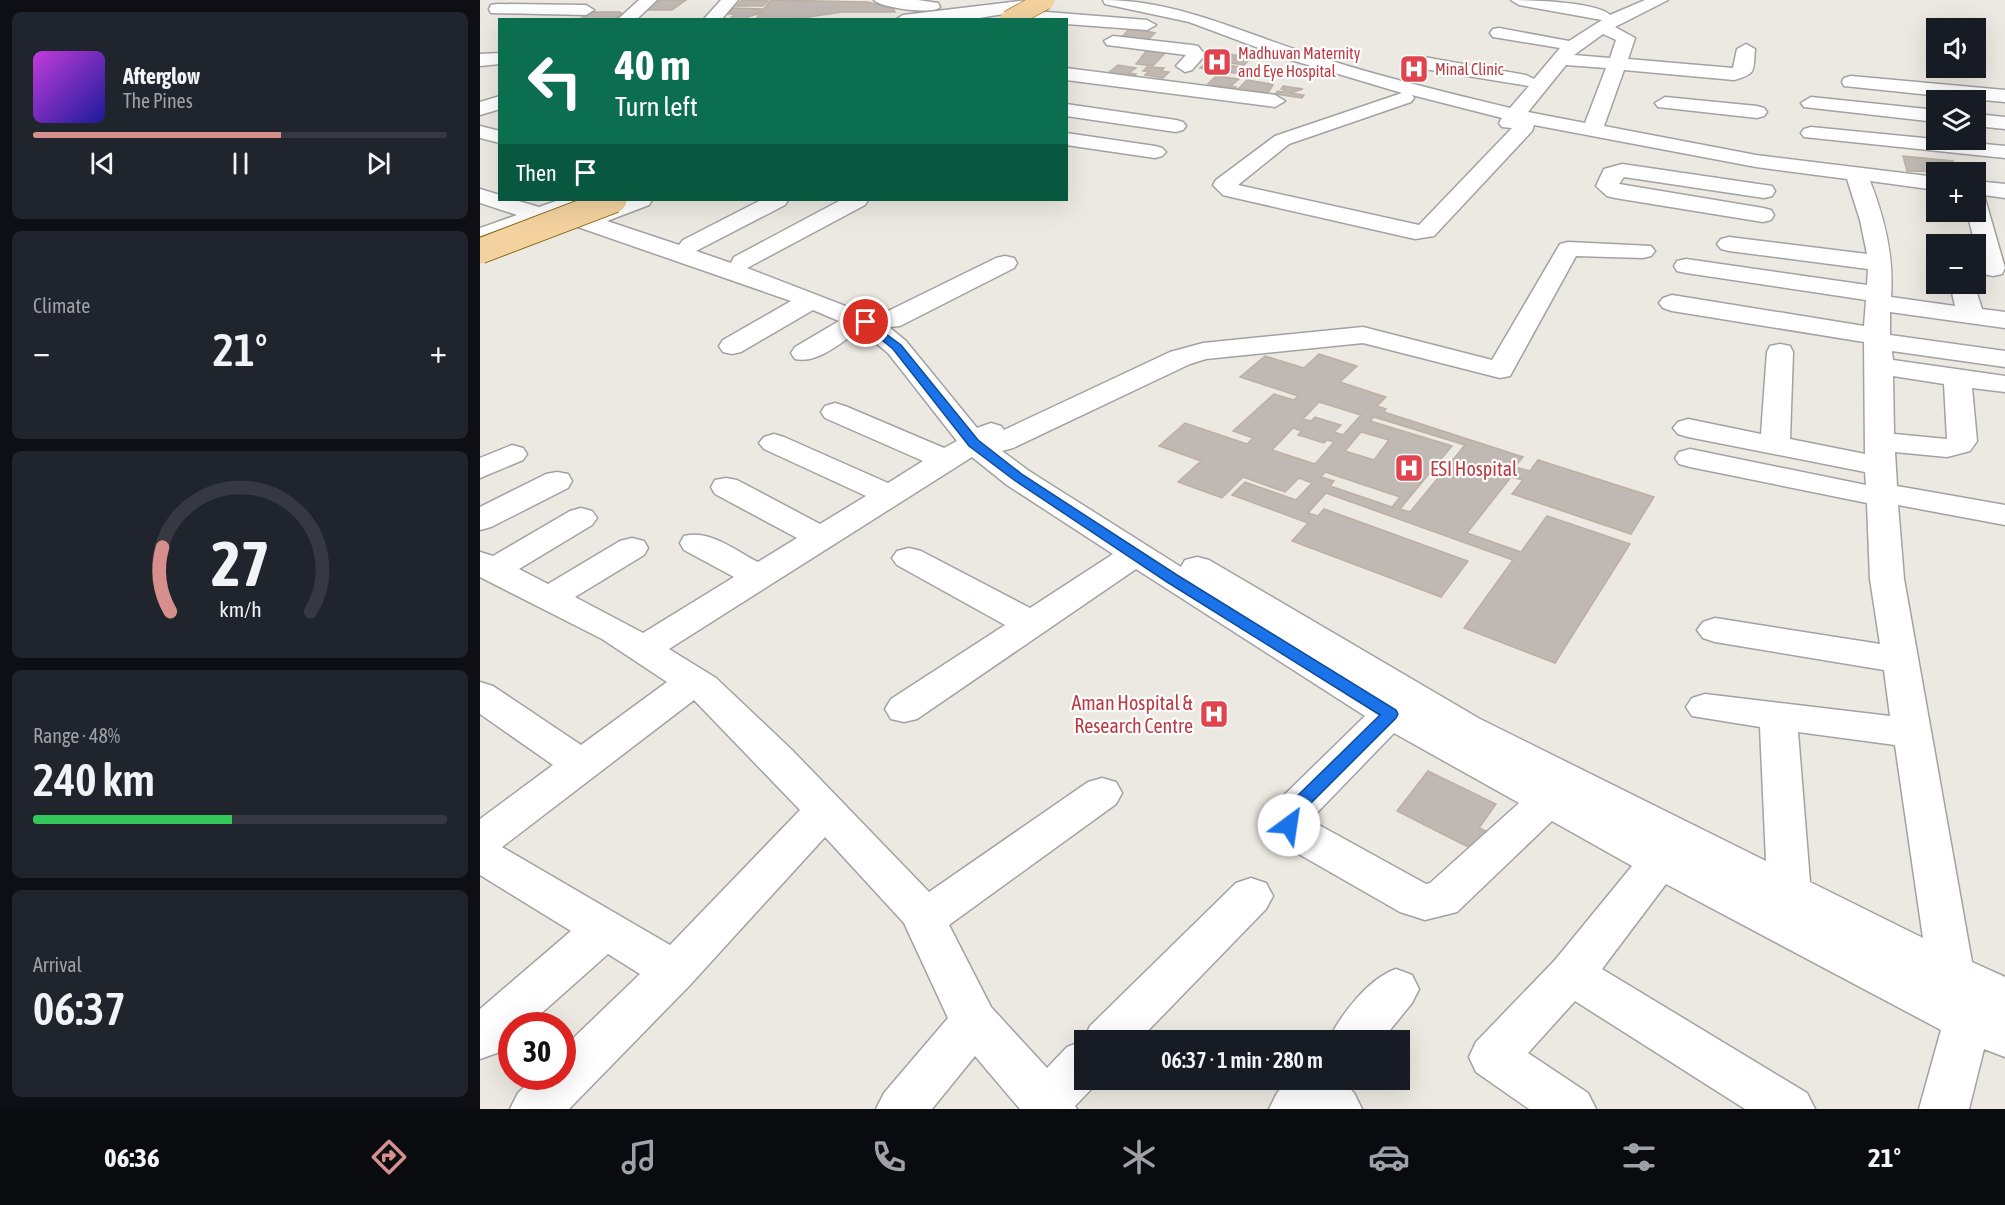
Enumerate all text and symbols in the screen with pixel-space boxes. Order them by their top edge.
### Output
map controls [1926,18,1986,294]
button: sound [1926,18,1986,78]
text: 40 m [615,41,690,89]
icon: left [516,42,594,120]
place label: Madhuvan Maternity and Eye Hospital [1238,44,1361,81]
hospital icon: Madhuvan Maternity and Eye Hospital [1201,46,1233,78]
hospital icon: Minal Clinic [1398,53,1430,85]
place label: Minal Clinic [1435,60,1504,78]
text: Afterglow [123,63,200,89]
text: The Pines [123,89,193,112]
button: layers [1926,90,1986,150]
text: Turn left [615,91,698,122]
icon: previous [86,147,119,180]
icon: pause [224,147,257,180]
icon: next [362,147,395,180]
icon: arrive [569,156,602,189]
text: Then [516,160,557,186]
button: + [1926,162,1986,222]
button: − [1926,234,1986,294]
text: Climate [33,294,90,317]
pin [840,296,891,347]
icon: arrive [849,305,882,338]
text: 21° [213,324,267,376]
text: − [33,332,50,370]
text: + [430,332,447,370]
hospital icon: ESI Hospital [1393,452,1425,484]
place label: ESI Hospital [1430,457,1518,480]
text: 27 [211,528,269,599]
text: km/h [219,597,261,622]
place label: Aman Hospital & Research Centre [1071,691,1194,737]
hospital icon: Aman Hospital & Research Centre [1198,698,1230,730]
text: Range · 48% [33,724,120,747]
text: 240 km [33,754,155,806]
position arrow [1257,793,1321,857]
text: Arrival [33,953,82,976]
text: 06:37 [33,983,126,1035]
speed limit sign: 30 [498,1012,576,1090]
text: 06:37 · 1 min · 280 m [1161,1047,1323,1073]
icon: directions [368,1136,410,1178]
icon: music [618,1136,660,1178]
icon: phone [868,1136,910,1178]
icon: climate [1118,1136,1160,1178]
icon: car [1368,1136,1410,1178]
icon: filters [1618,1136,1660,1178]
text: 06:36 [104,1142,160,1173]
text: 21° [1868,1142,1901,1173]

